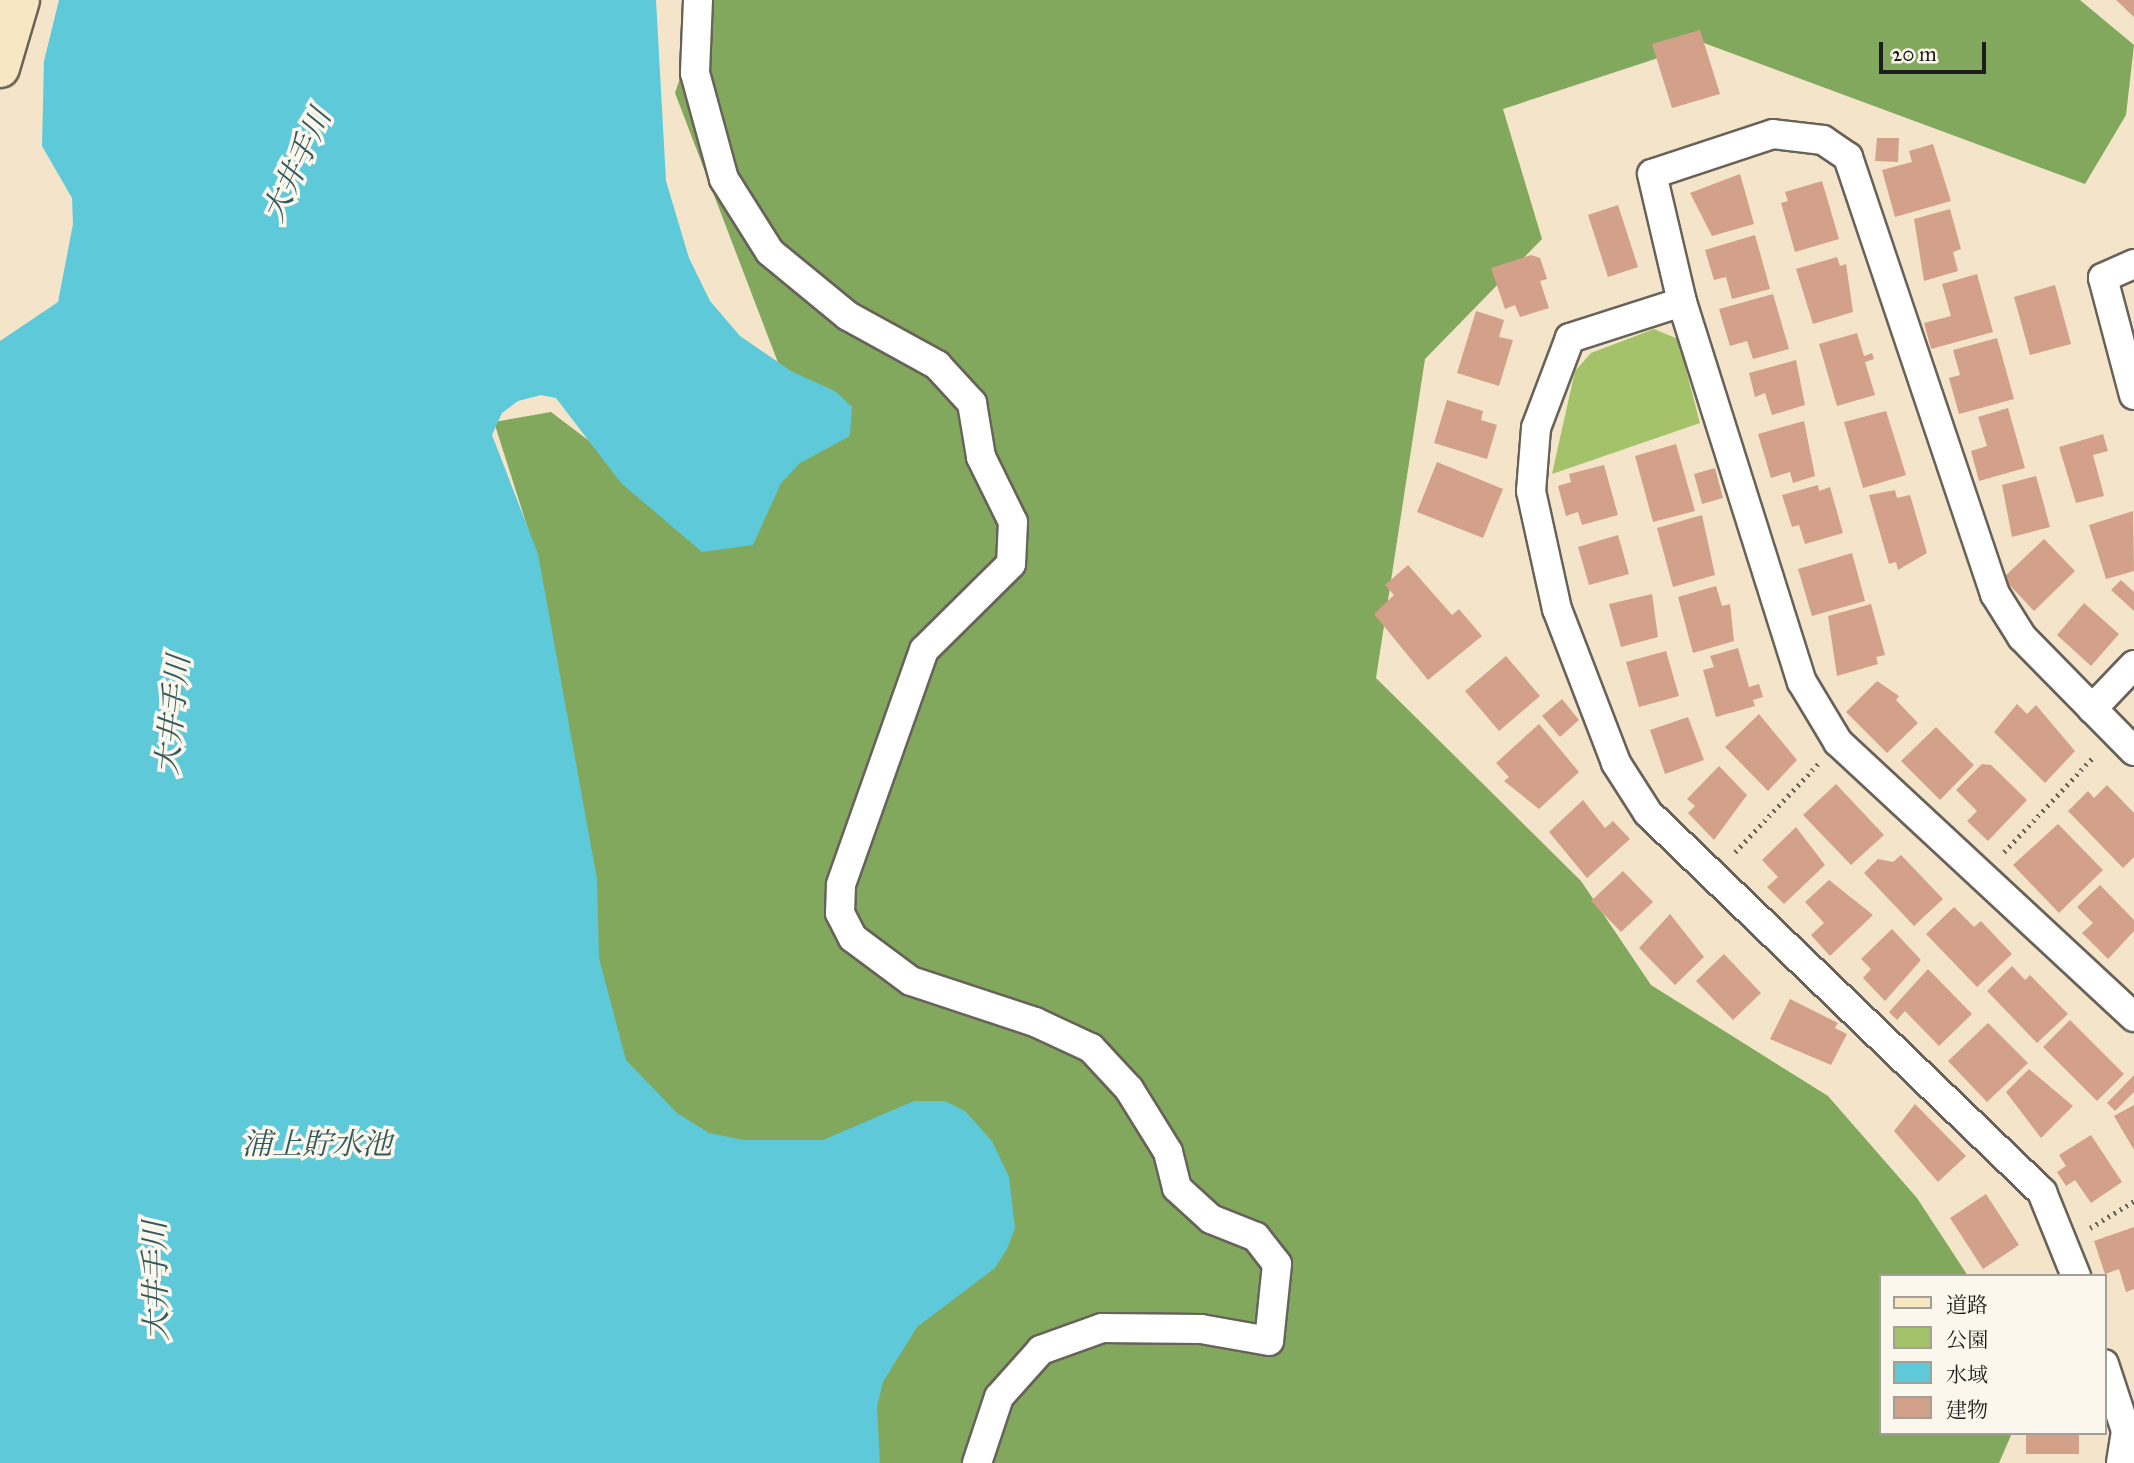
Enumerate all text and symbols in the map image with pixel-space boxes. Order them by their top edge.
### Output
scale bar [1882,28,1989,72]
text: 20 m [1892,41,1937,67]
water label: 大井手川 [255,103,339,227]
water label: 大井手川 [149,653,197,777]
water label: 浦上貯水池 [242,1126,392,1162]
water label: 大井手川 [137,1221,175,1341]
legend [1878,1274,2106,1435]
text: 道路 [1946,1292,1988,1318]
text: 公園 [1946,1327,1988,1353]
text: 水域 [1946,1362,1988,1388]
text: 建物 [1946,1397,1988,1423]

